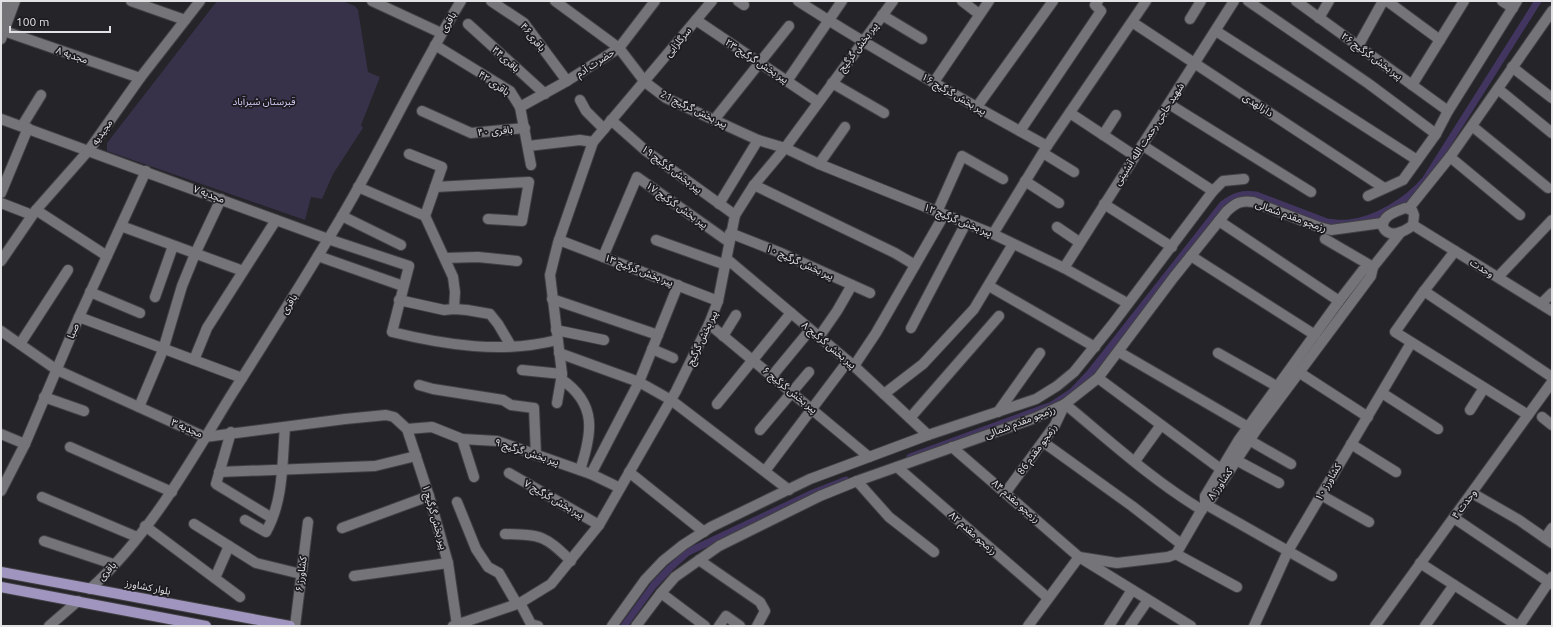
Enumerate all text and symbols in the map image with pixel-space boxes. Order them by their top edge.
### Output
scale bar [10,8,110,34]
street label: باقری [438,10,459,35]
text: 100 m [16,15,49,28]
street label: پیر بخش گرگیج [836,20,882,75]
street label: باقری۴۶ [518,21,548,54]
street label: سرگلزایی [663,25,694,60]
street label: پیر بخش گرگیج ۲۶ [1338,30,1405,83]
street label: پیر بخش گرگیج ۲۳ [722,37,791,87]
street label: مجدیه ۸ [55,44,89,66]
street label: باقری۴۴ [489,44,522,75]
street label: حضرت آدم [574,46,618,82]
street label: باقری ۴۲ [476,69,512,98]
street label: پیر بخش گرگیج ۱۶ [919,71,988,119]
street label: شهید حاجی رحمت الله آنشینی [1112,81,1187,188]
street label: پیر بخش گرگیج 21 [658,88,729,132]
street label: دارالهدی [1240,91,1275,120]
park label: قبرستان شیرآباد [232,96,296,108]
street label: مجیدیه [89,117,115,147]
street label: باقری ۴۰ [477,124,513,139]
street label: پیر بخش گرگیج ۱۹ [638,143,704,197]
street label: پیر بخش گرگیج ۱۷ [643,180,710,232]
street label: مجدیه ۷ [192,183,226,205]
street label: رزمجو مقدم شمالی [1253,198,1328,237]
street label: پیر بخش گرگیج ۱۲ [921,201,994,241]
street label: پیر بخش گرگیج ۱۰ [764,242,835,284]
street label: پیر بخش گرگیج ۱۳ [602,252,675,290]
street label: وحدت [1468,257,1496,280]
street label: باقری [279,292,300,317]
street label: پیر بخش گرگیج [685,309,721,368]
street label: پیر بخش گرگیج ۸ [798,319,858,372]
street label: صبا [65,322,81,340]
street label: پیر بخش گرگیج ۶ [759,365,820,417]
street label: رزمجو مقدم شمالی [983,403,1058,443]
street label: مجدیه ۳ [170,417,204,440]
street label: رزمجو مقدم 86 [1015,421,1062,478]
street label: پیر بخش گرگیج ۹ [493,436,561,469]
street label: کشاورز ۱۰ [1313,461,1345,503]
street label: کشاورز ۸ [1205,466,1236,502]
street label: پیر بخش گرگیج ۷ [521,477,586,522]
street label: رزمجو مقدم ۸۴ [988,477,1042,527]
street label: پیر بخش گرگیج ۱ [419,483,450,551]
street label: وحدت ۴ [1449,487,1479,521]
street label: رزمجو مقدم ۸۲ [945,509,999,559]
street label: کشاورز ۶ [293,555,310,592]
street label: باقری [96,559,119,583]
street label: بلوار کشاورز [123,577,172,598]

